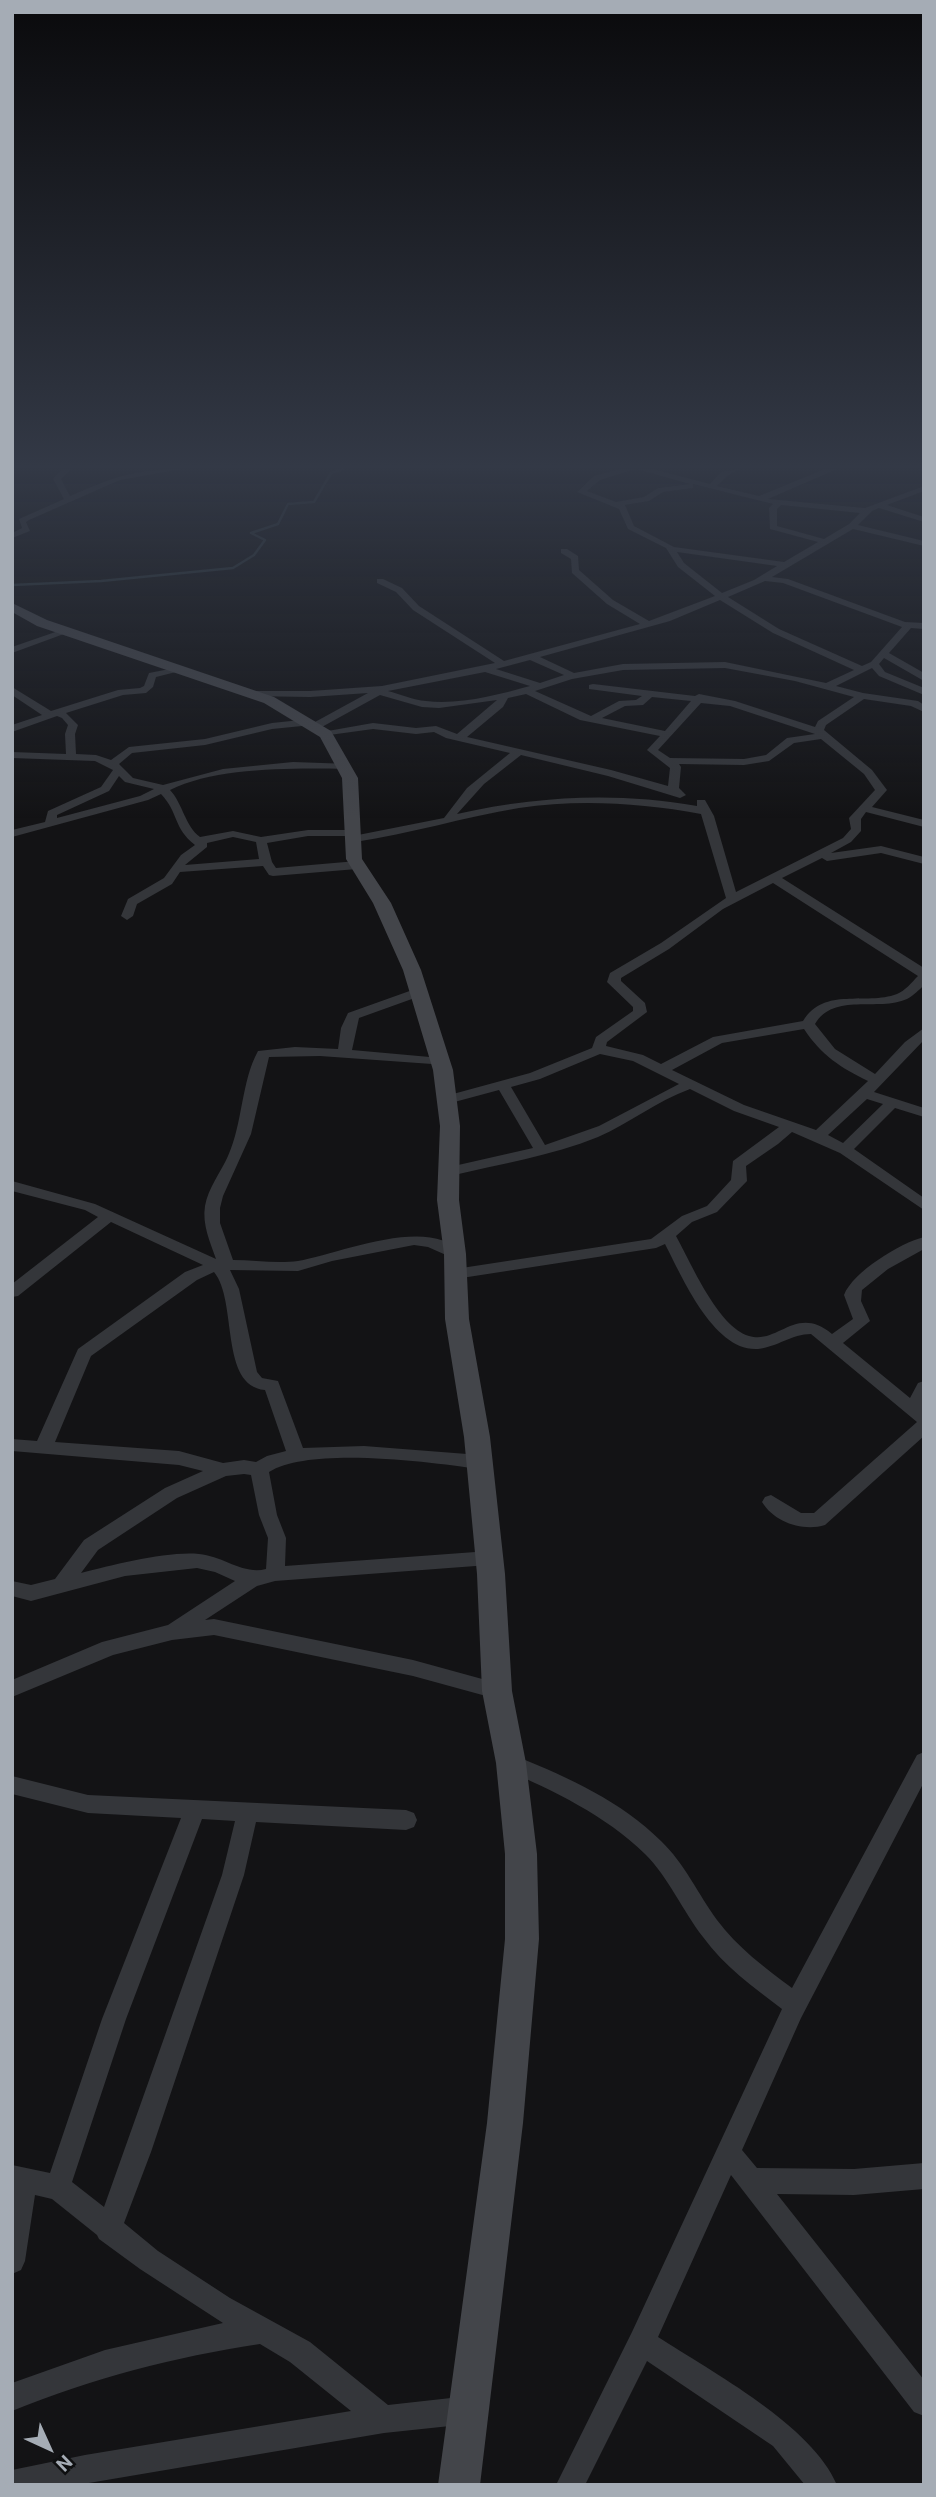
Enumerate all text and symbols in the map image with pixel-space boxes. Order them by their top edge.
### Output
north arrow [14,2413,84,2483]
text: N [51,2450,77,2476]

